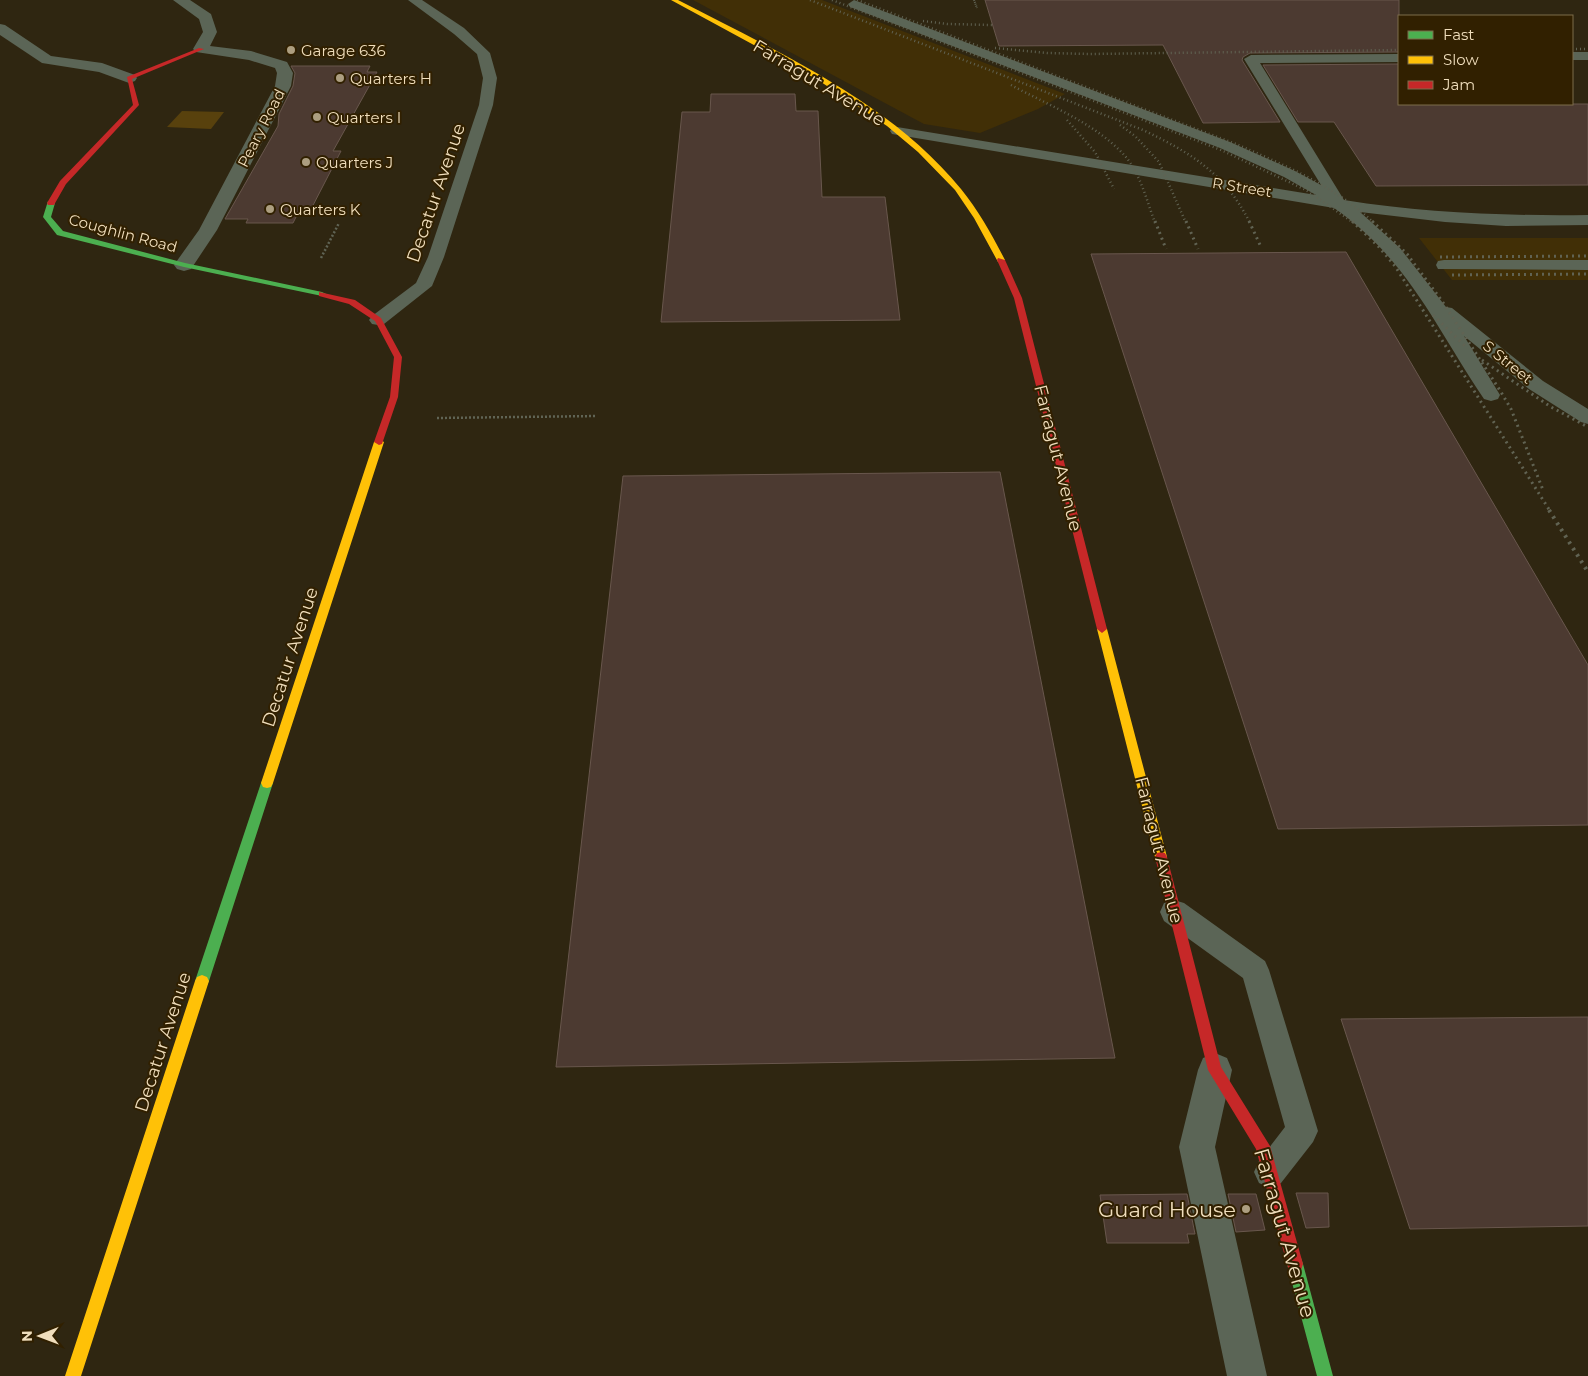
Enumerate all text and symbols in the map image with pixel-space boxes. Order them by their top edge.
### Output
legend [1398,15,1573,105]
text: Fast [1443,25,1474,44]
street label: Farragut Avenue [749,35,889,131]
place label: Garage 636 [301,41,386,60]
marker: Garage 636 [285,44,297,56]
text: Slow [1443,50,1479,69]
place label: Quarters H [350,69,432,88]
marker: Quarters H [334,72,346,84]
text: Jam [1442,75,1475,94]
street label: Peary Road [233,86,289,170]
place label: Quarters I [327,108,401,127]
marker: Quarters I [311,111,323,123]
street label: Decatur Avenue [402,120,470,265]
place label: Quarters J [316,153,393,172]
marker: Quarters J [300,156,312,168]
street label: R Street [1211,173,1273,201]
place label: Quarters K [280,200,361,219]
marker: Quarters K [264,203,276,215]
street label: Coughlin Road [67,209,179,257]
street label: S Street [1479,336,1537,388]
street label: Farragut Avenue [1029,382,1087,534]
street label: Decatur Avenue [257,584,323,730]
street label: Farragut Avenue [1130,774,1188,926]
street label: Decatur Avenue [130,969,196,1115]
street label: Farragut Avenue [1249,1145,1321,1321]
place label: Guard House [1098,1197,1236,1222]
marker: Guard House [1240,1203,1252,1215]
north arrow [15,1311,65,1361]
text: N [18,1330,36,1342]

